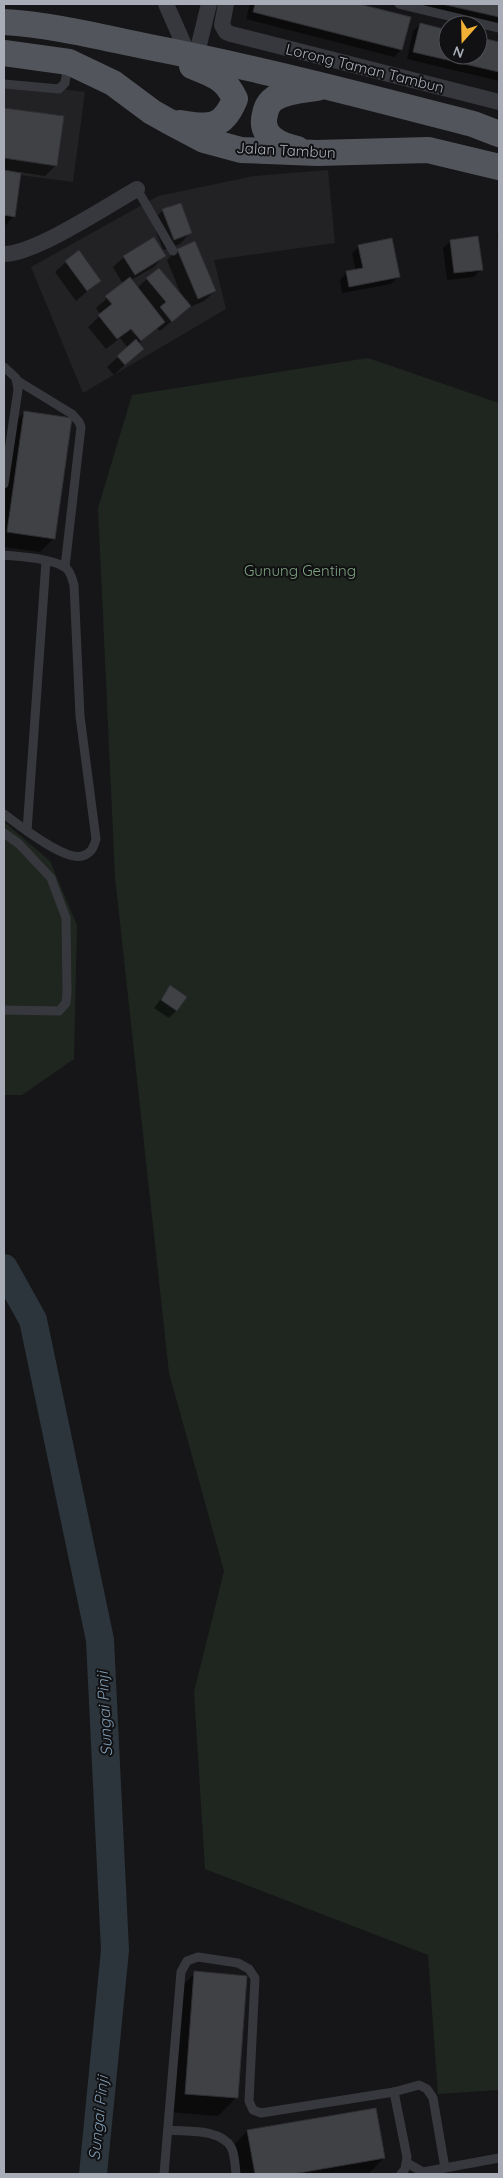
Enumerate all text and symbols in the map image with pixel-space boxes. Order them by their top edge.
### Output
north arrow [438,15,488,65]
street label: Lorong Taman Tambun [284,39,446,97]
text: N [451,42,466,62]
street label: Jalan Tambun [236,138,336,162]
park label: Gunung Genting [244,561,356,580]
water label: Sungai Pinji [92,1670,116,1757]
water label: Sungai Pinji [84,2073,113,2161]

